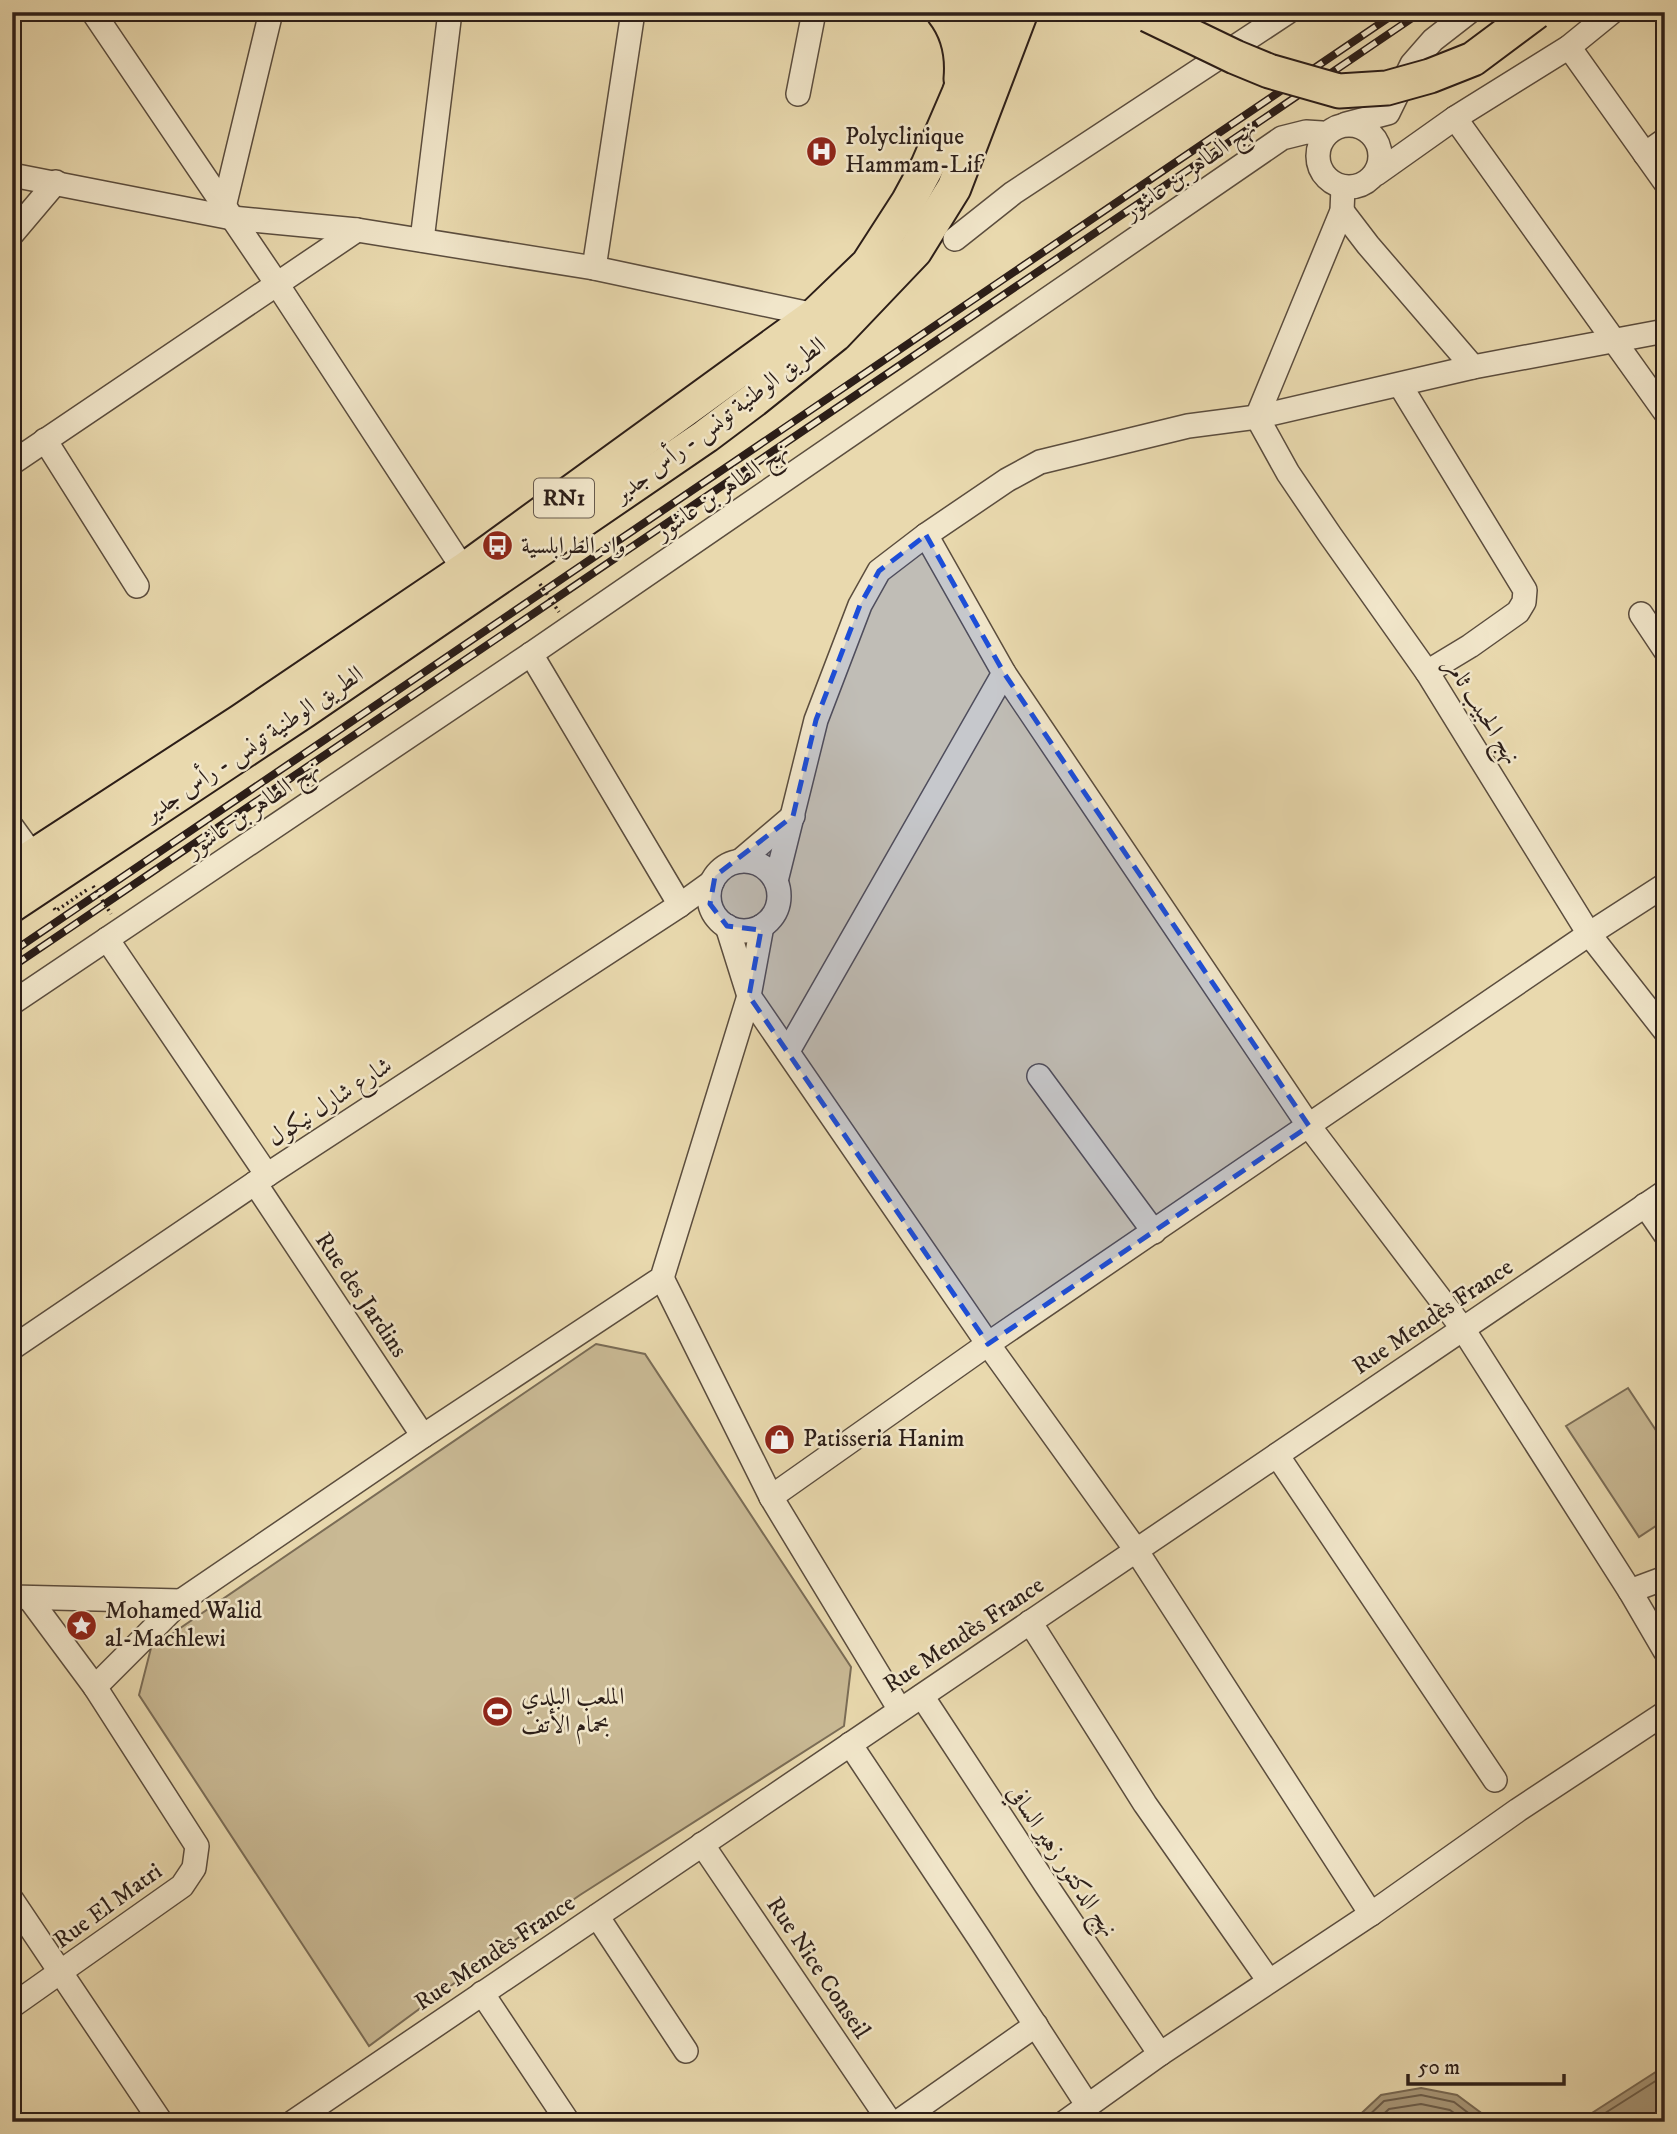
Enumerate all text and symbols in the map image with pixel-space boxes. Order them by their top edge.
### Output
street label: نهج الطاهر بن عاشور [1116,113,1265,232]
place label: Polyclinique Hammam-Lif [845,122,984,180]
hospital icon: Polyclinique Hammam-Lif [805,134,839,168]
street label: الطريق الوطنية تونس - رأس جدير [604,328,832,511]
street label: نهج الطاهر بن عاشور [648,435,797,552]
road number: RN1 [534,478,594,518]
bus stop icon: واد الطرابلسية [481,529,515,563]
place label: واد الطرابلسية [521,531,626,561]
street label: نهج الحبيب ثامر [1433,652,1527,773]
street label: الطريق الوطنية تونس - رأس جدير [135,657,369,830]
street label: نهج الطاهر بن عاشور [179,753,328,870]
street label: شارع شارل نيكول [262,1051,400,1157]
street label: Rue des Jardins [308,1227,414,1363]
street label: Rue Mendès France [1347,1252,1519,1382]
shop icon: Patisseria Hanim [763,1422,797,1456]
place label: Patisseria Hanim [803,1424,965,1454]
street label: Rue Mendès France [878,1570,1050,1700]
place label: Mohamed Walid al-Machlewi [105,1596,262,1654]
place icon: Mohamed Walid al-Machlewi [65,1608,99,1642]
place label: الملعب البلدي بحمام الأتف [521,1682,624,1745]
sports icon: الملعب البلدي بحمام الأتف [481,1694,515,1728]
street label: نهج الدكتور زهير السافي [996,1779,1124,1946]
street label: Rue El Matri [48,1857,168,1955]
street label: Rue Mendès France [409,1888,581,2018]
street label: Rue Nice Conseil [759,1891,877,2045]
scale bar [1408,2043,1563,2087]
text: 50 m [1418,2055,1460,2081]

